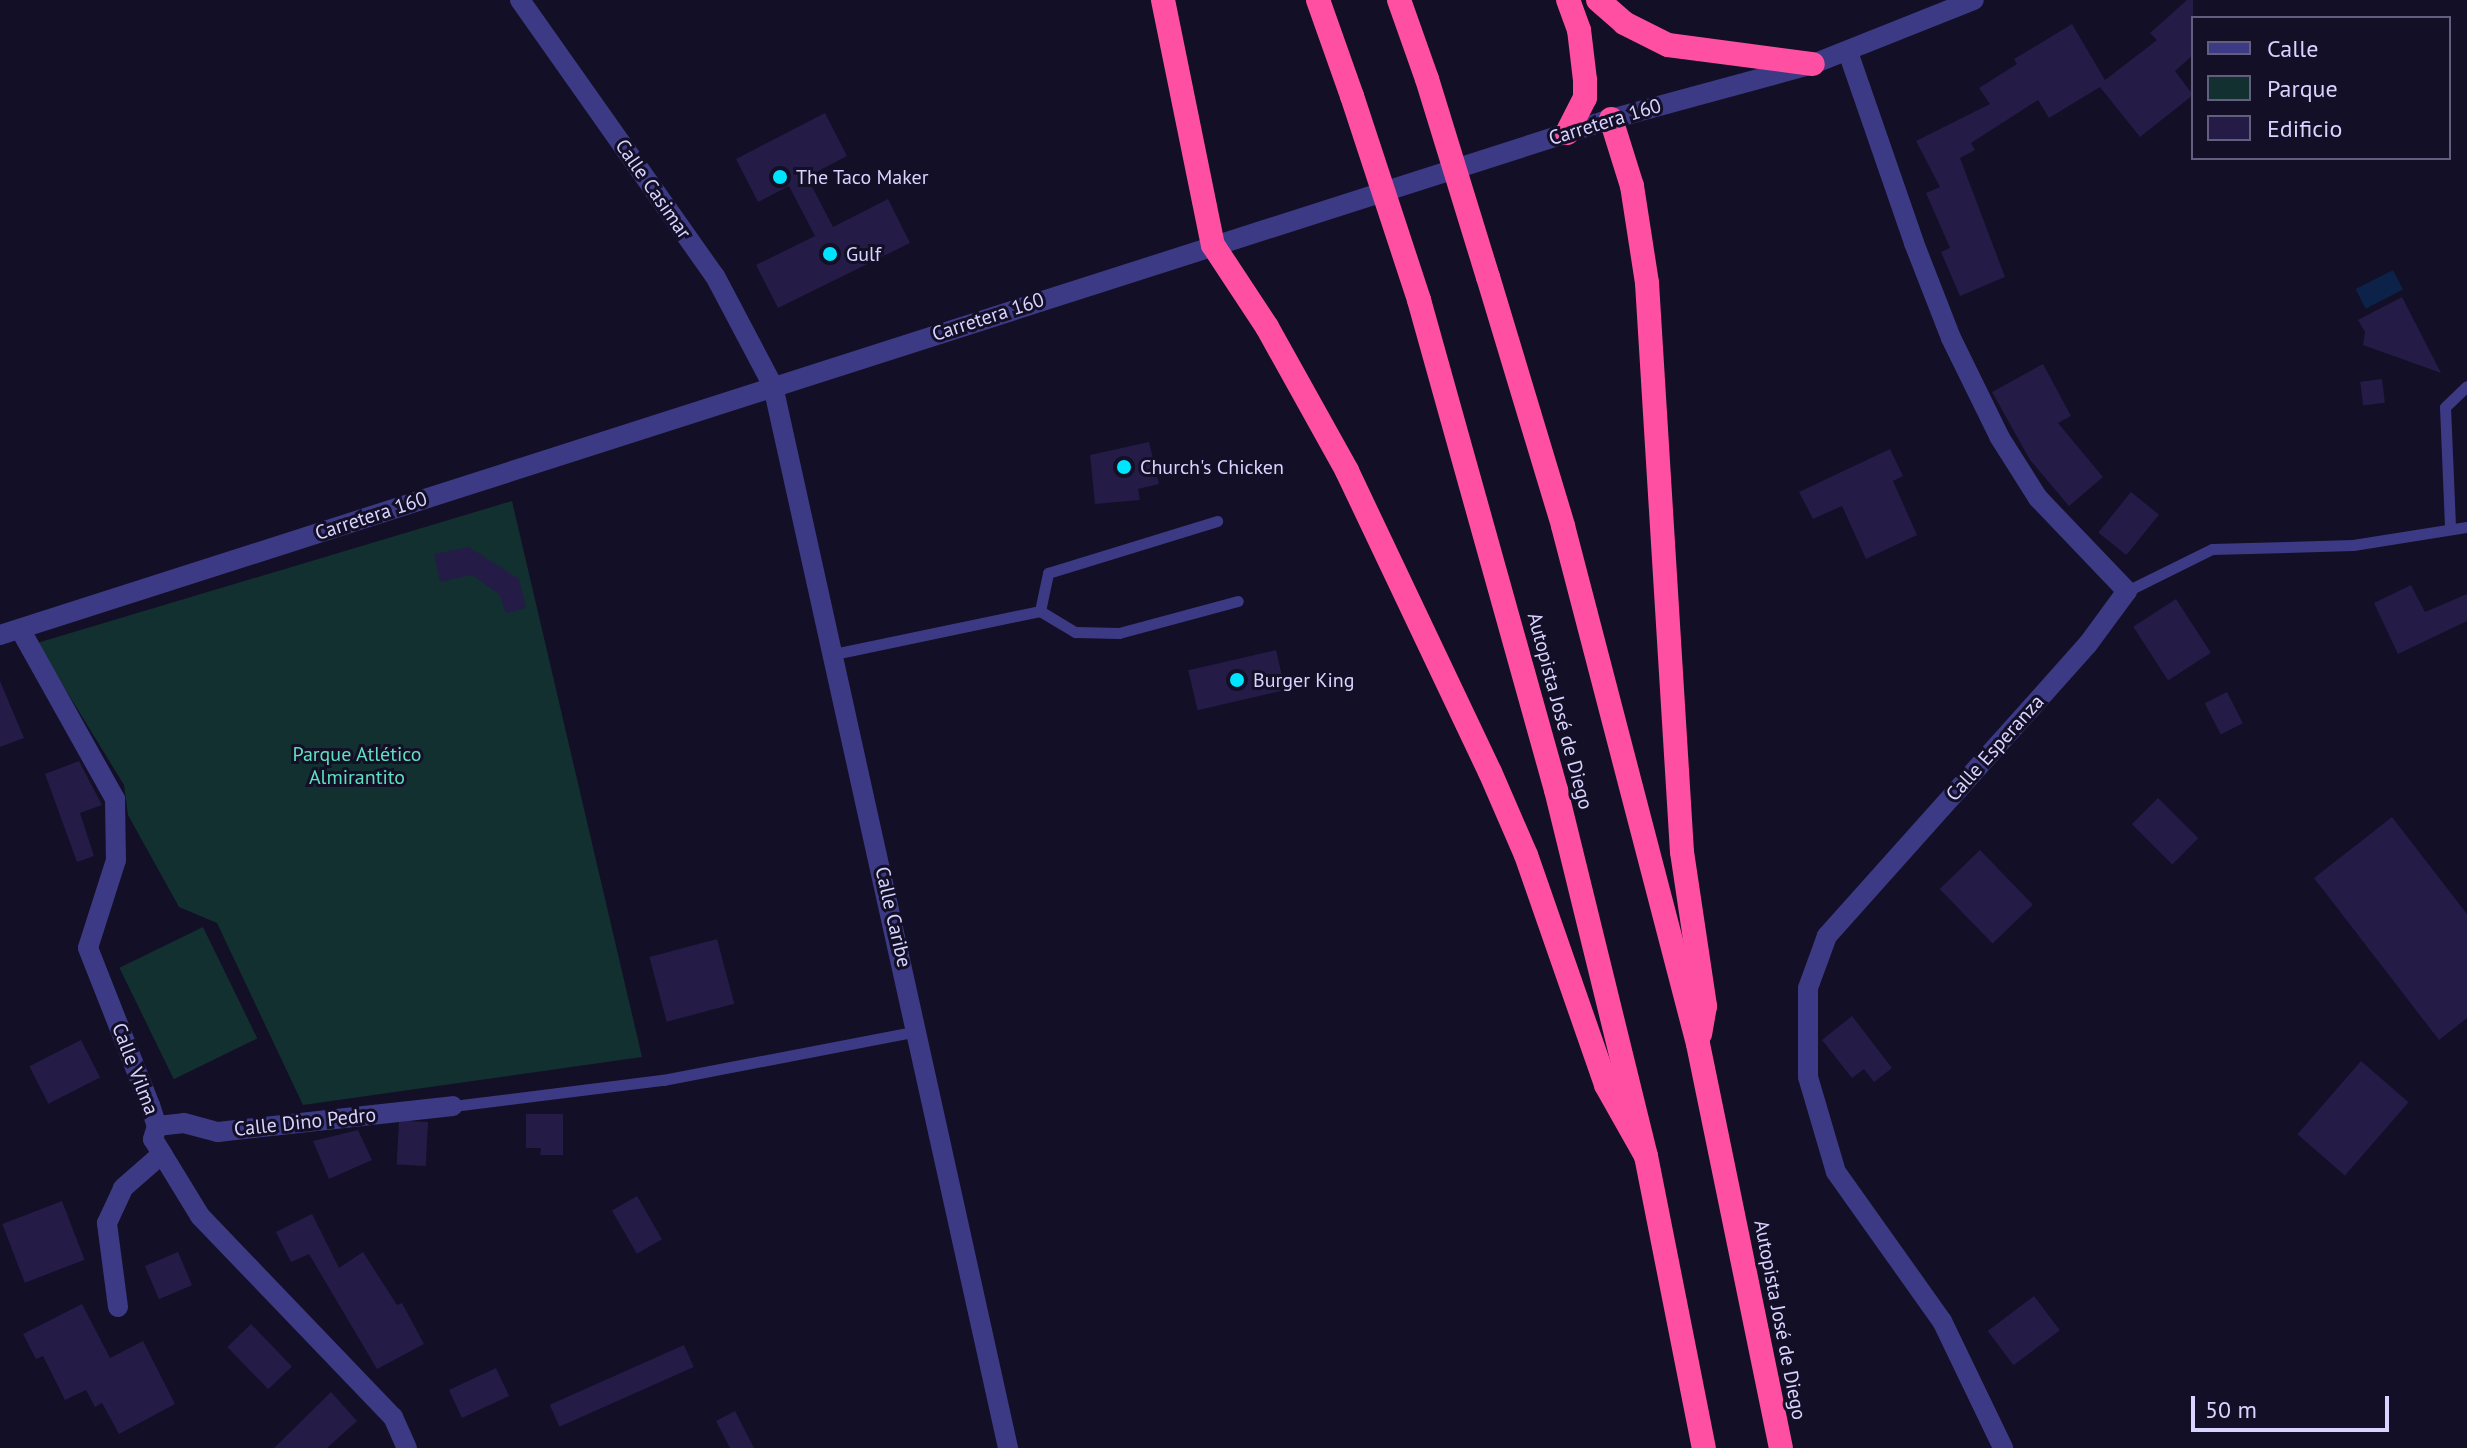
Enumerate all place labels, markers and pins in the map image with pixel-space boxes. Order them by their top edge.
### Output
place label: The Taco Maker [796,165,929,189]
marker: The Taco Maker [771,168,789,186]
place label: Gulf [846,242,881,266]
marker: Gulf [821,245,839,263]
place label: Church's Chicken [1140,455,1284,479]
marker: Church's Chicken [1115,458,1133,476]
place label: Burger King [1253,668,1355,692]
marker: Burger King [1228,671,1246,689]

